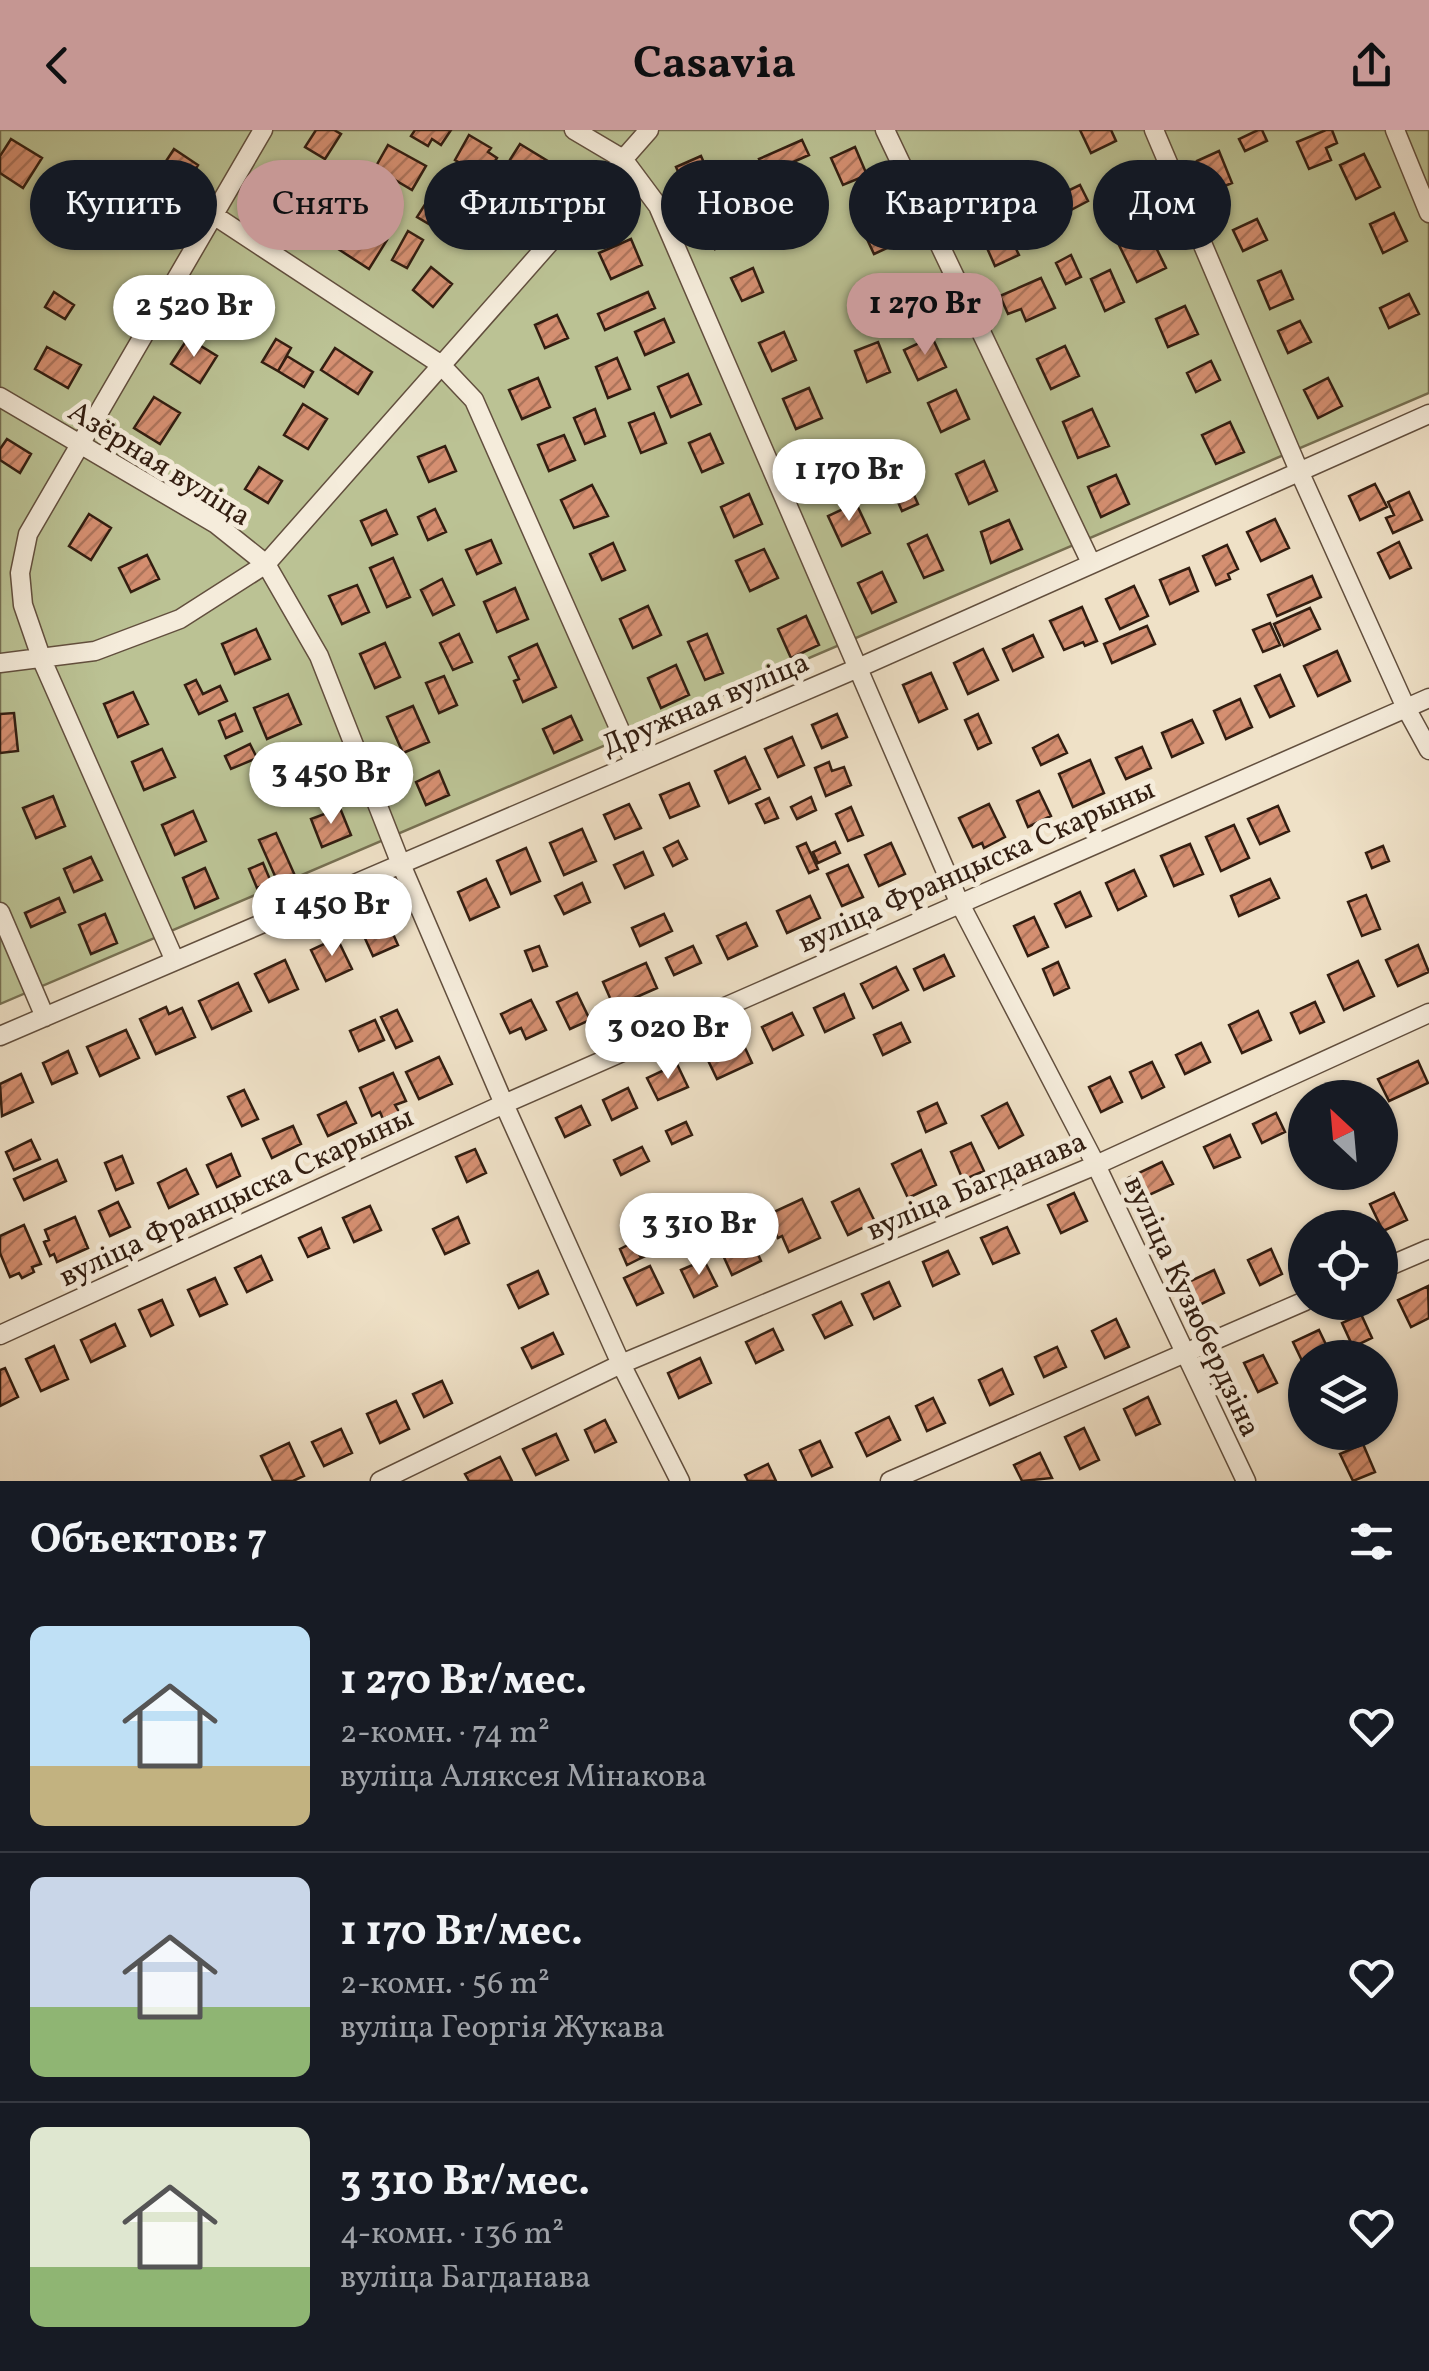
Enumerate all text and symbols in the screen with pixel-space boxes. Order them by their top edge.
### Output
text: Casavia [633,34,796,97]
icon: back [30,38,85,93]
icon: share [1344,38,1399,93]
chip: Купить [30,160,217,250]
chip: Снять [237,160,404,250]
chip: Фильтры [424,160,641,250]
chip: Новое [661,160,829,250]
chip: Квартира [849,160,1073,250]
chip: Дом [1093,160,1231,250]
pin: 1 270 Br [822,273,1028,358]
pin: 2 520 Br [91,275,297,360]
text: 1 270 Br [869,283,981,327]
text: 2 520 Br [135,285,253,329]
street label: Азёрная вуліца [59,392,259,538]
pin: 1 170 Br [746,439,952,524]
text: 1 170 Br [794,449,904,493]
street label: Дружная вуліца [595,642,816,768]
pin: 3 450 Br [228,742,434,827]
text: 3 450 Br [271,752,391,796]
street label: вуліца Францыска Скарыны [792,769,1162,965]
pin: 1 450 Br [229,874,435,959]
text: 1 450 Br [274,884,390,928]
pin: 3 020 Br [565,997,771,1082]
text: 3 020 Br [607,1007,729,1051]
north arrow [1288,1080,1398,1190]
map controls [1288,1080,1398,1450]
street label: вуліца Францыска Скарыны [53,1097,421,1298]
street label: вуліца Багданава [860,1122,1093,1252]
street label: вуліца Кузюбердзіна [1112,1169,1270,1444]
pin: 3 310 Br [596,1193,802,1278]
text: 3 310 Br [642,1203,756,1247]
button: locate [1288,1210,1398,1320]
button: layers [1288,1340,1398,1450]
text: Объектов: 7 [30,1512,267,1571]
icon: filters [1344,1514,1399,1569]
text: 1 270 Br/мес. [340,1653,587,1712]
icon: home [110,1666,230,1786]
icon: heart [1344,1699,1399,1754]
text: 2-комн. · 74 m² [340,1712,550,1756]
text: вуліца Аляксея Мінакова [340,1756,707,1800]
text: 1 170 Br/мес. [340,1904,583,1963]
icon: home [110,1917,230,2037]
icon: heart [1344,1950,1399,2005]
text: 2-комн. · 56 m² [340,1963,550,2007]
text: вуліца Георгія Жукава [340,2007,665,2051]
text: 3 310 Br/мес. [340,2154,590,2213]
icon: home [110,2167,230,2287]
icon: heart [1344,2200,1399,2255]
text: 4-комн. · 136 m² [340,2213,564,2257]
text: вуліца Багданава [340,2257,591,2301]

